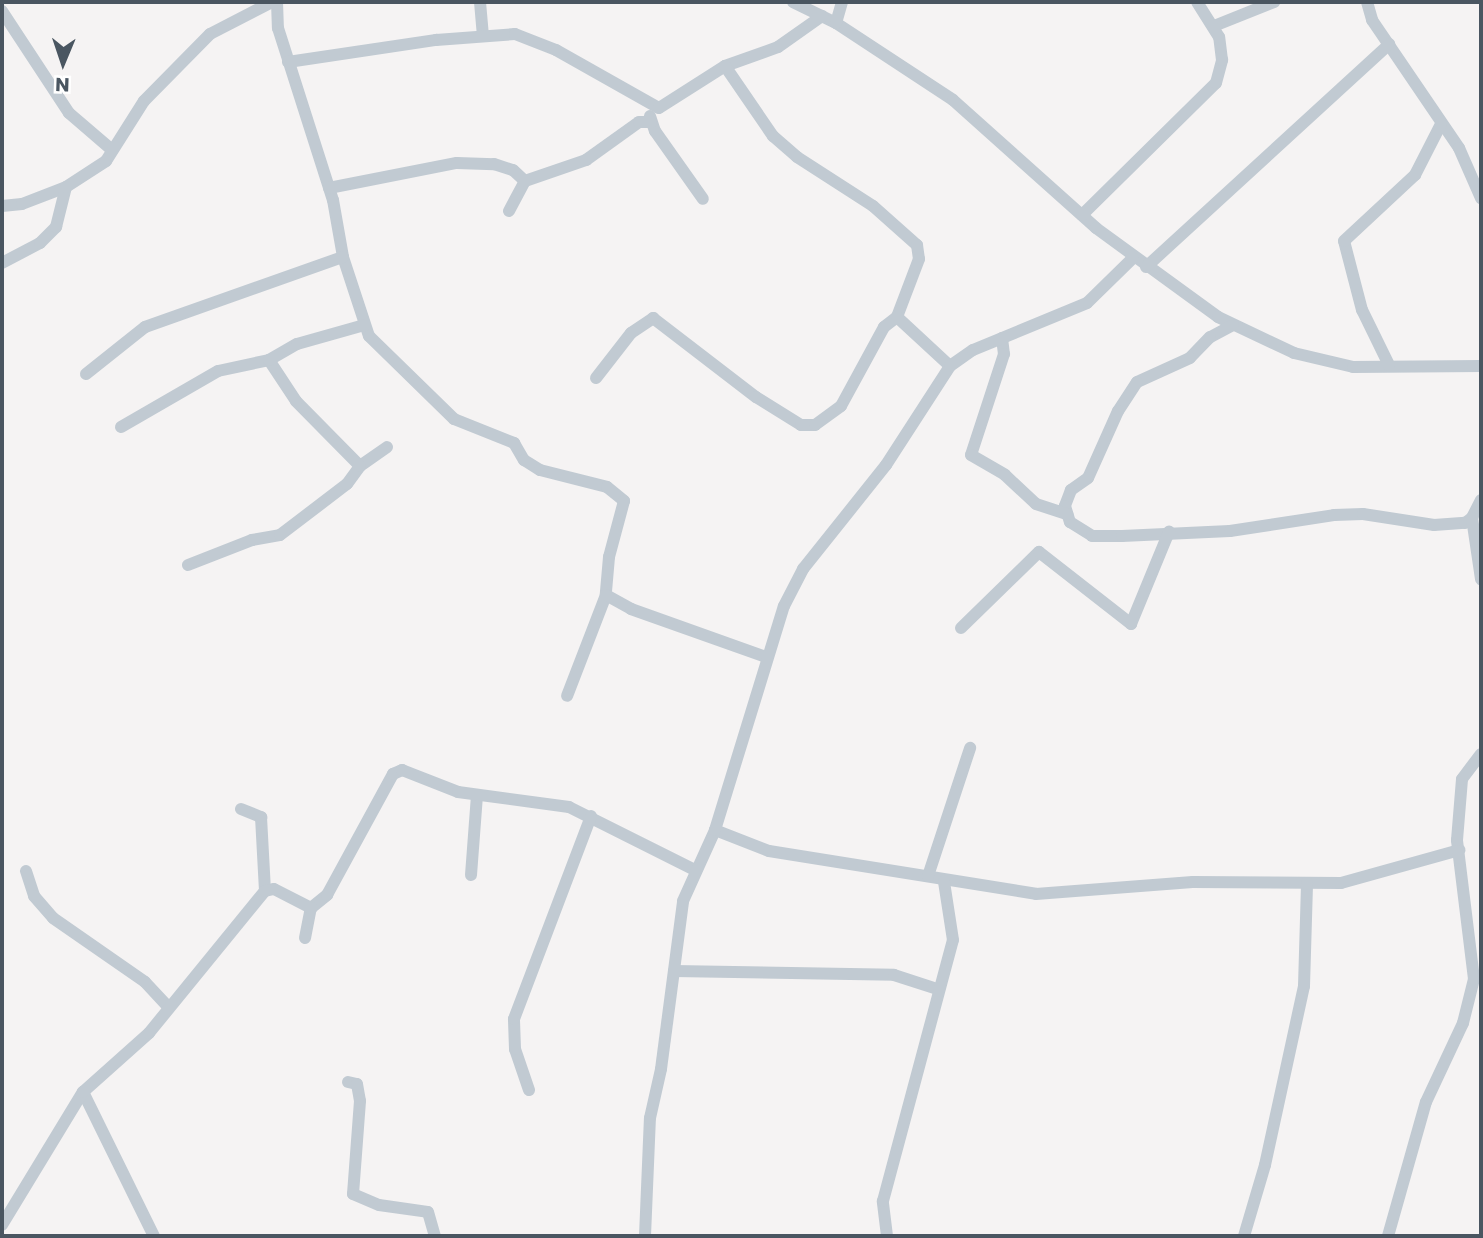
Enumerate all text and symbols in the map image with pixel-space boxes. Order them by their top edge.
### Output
north arrow [28,28,98,98]
text: N [55,71,70,98]

